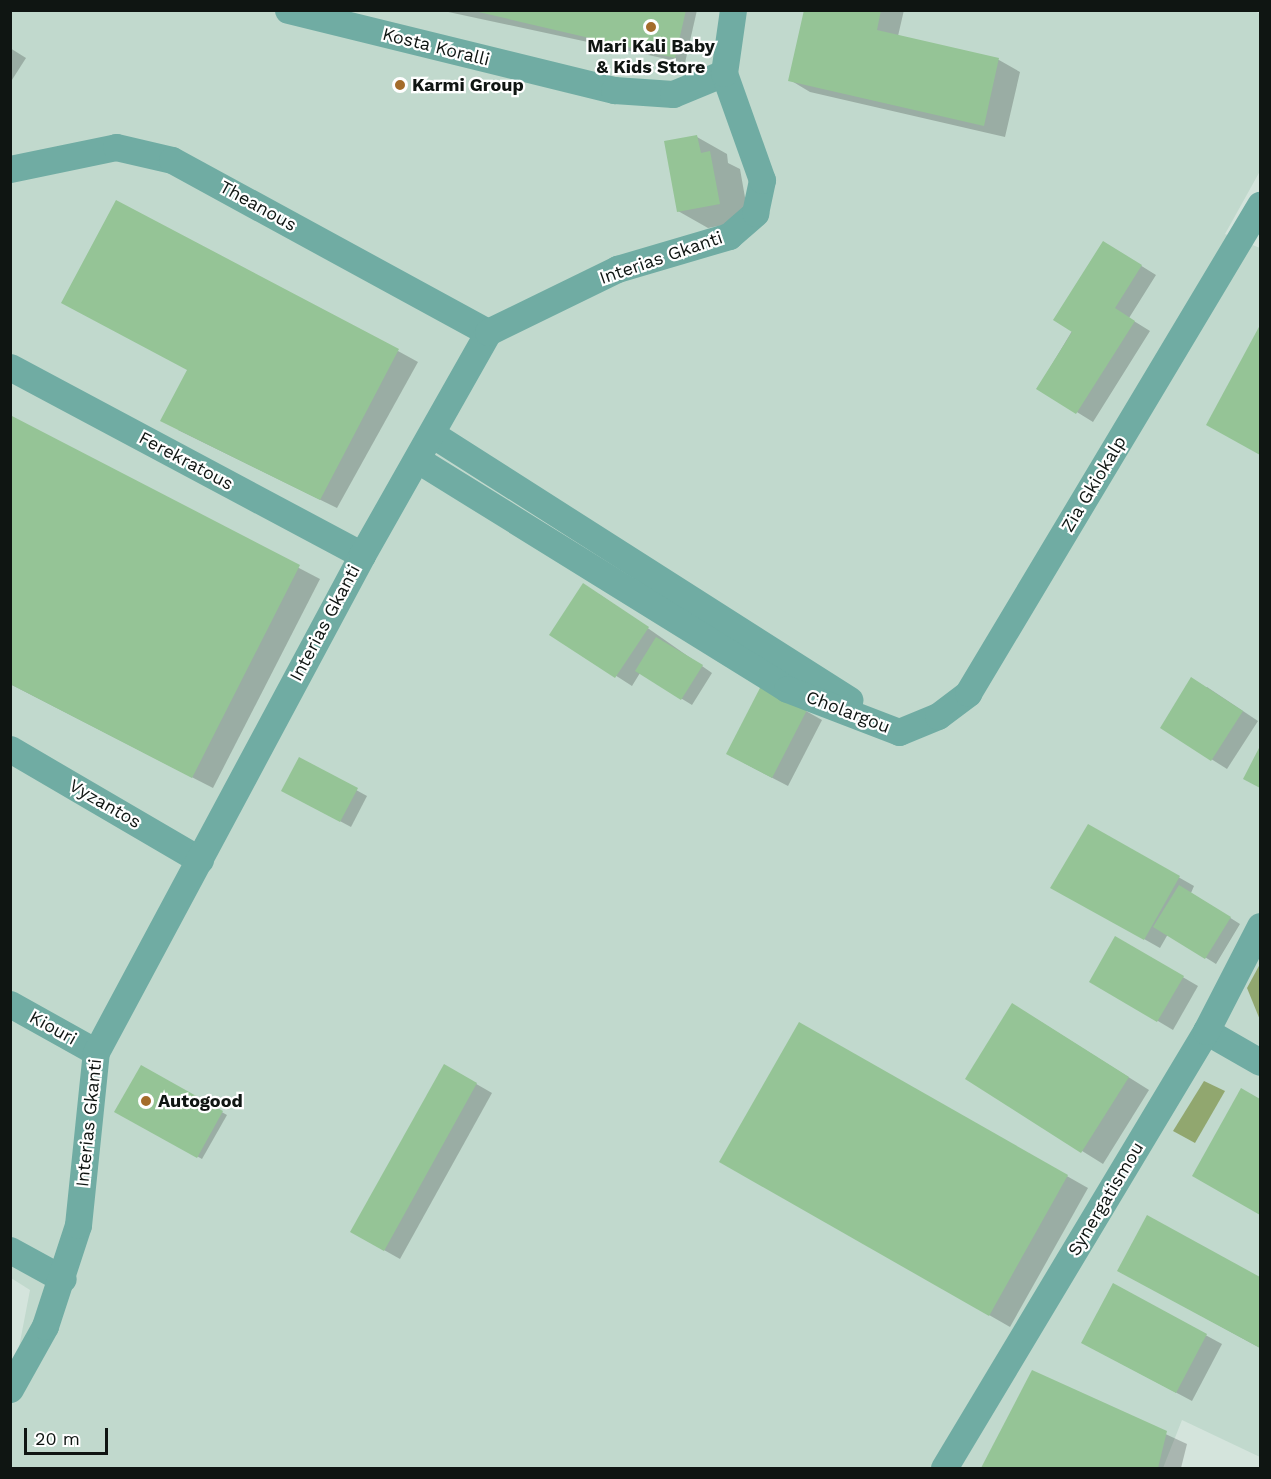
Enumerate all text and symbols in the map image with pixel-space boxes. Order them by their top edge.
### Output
marker: Mari Kali Baby & Kids Store [644,20,658,34]
street label: Kosta Koralli [380,23,492,71]
place label: Mari Kali Baby & Kids Store [587,36,715,78]
place label: Karmi Group [412,74,524,96]
marker: Karmi Group [393,78,407,92]
street label: Theanous [216,176,300,236]
street label: Interias Gkanti [597,227,725,289]
street label: Ferekratous [135,427,237,495]
street label: Zia Gkiokalp [1057,432,1131,536]
street label: Interias Gkanti [285,561,365,685]
street label: Cholargou [803,686,893,738]
street label: Vyzantos [65,775,145,833]
street label: Kiouri [26,1006,80,1050]
street label: Interias Gkanti [72,1058,106,1188]
place label: Autogood [158,1090,243,1112]
marker: Autogood [139,1094,153,1108]
street label: Synergatismou [1064,1138,1148,1260]
scale bar [27,1416,111,1454]
text: 20 m [35,1428,80,1449]

